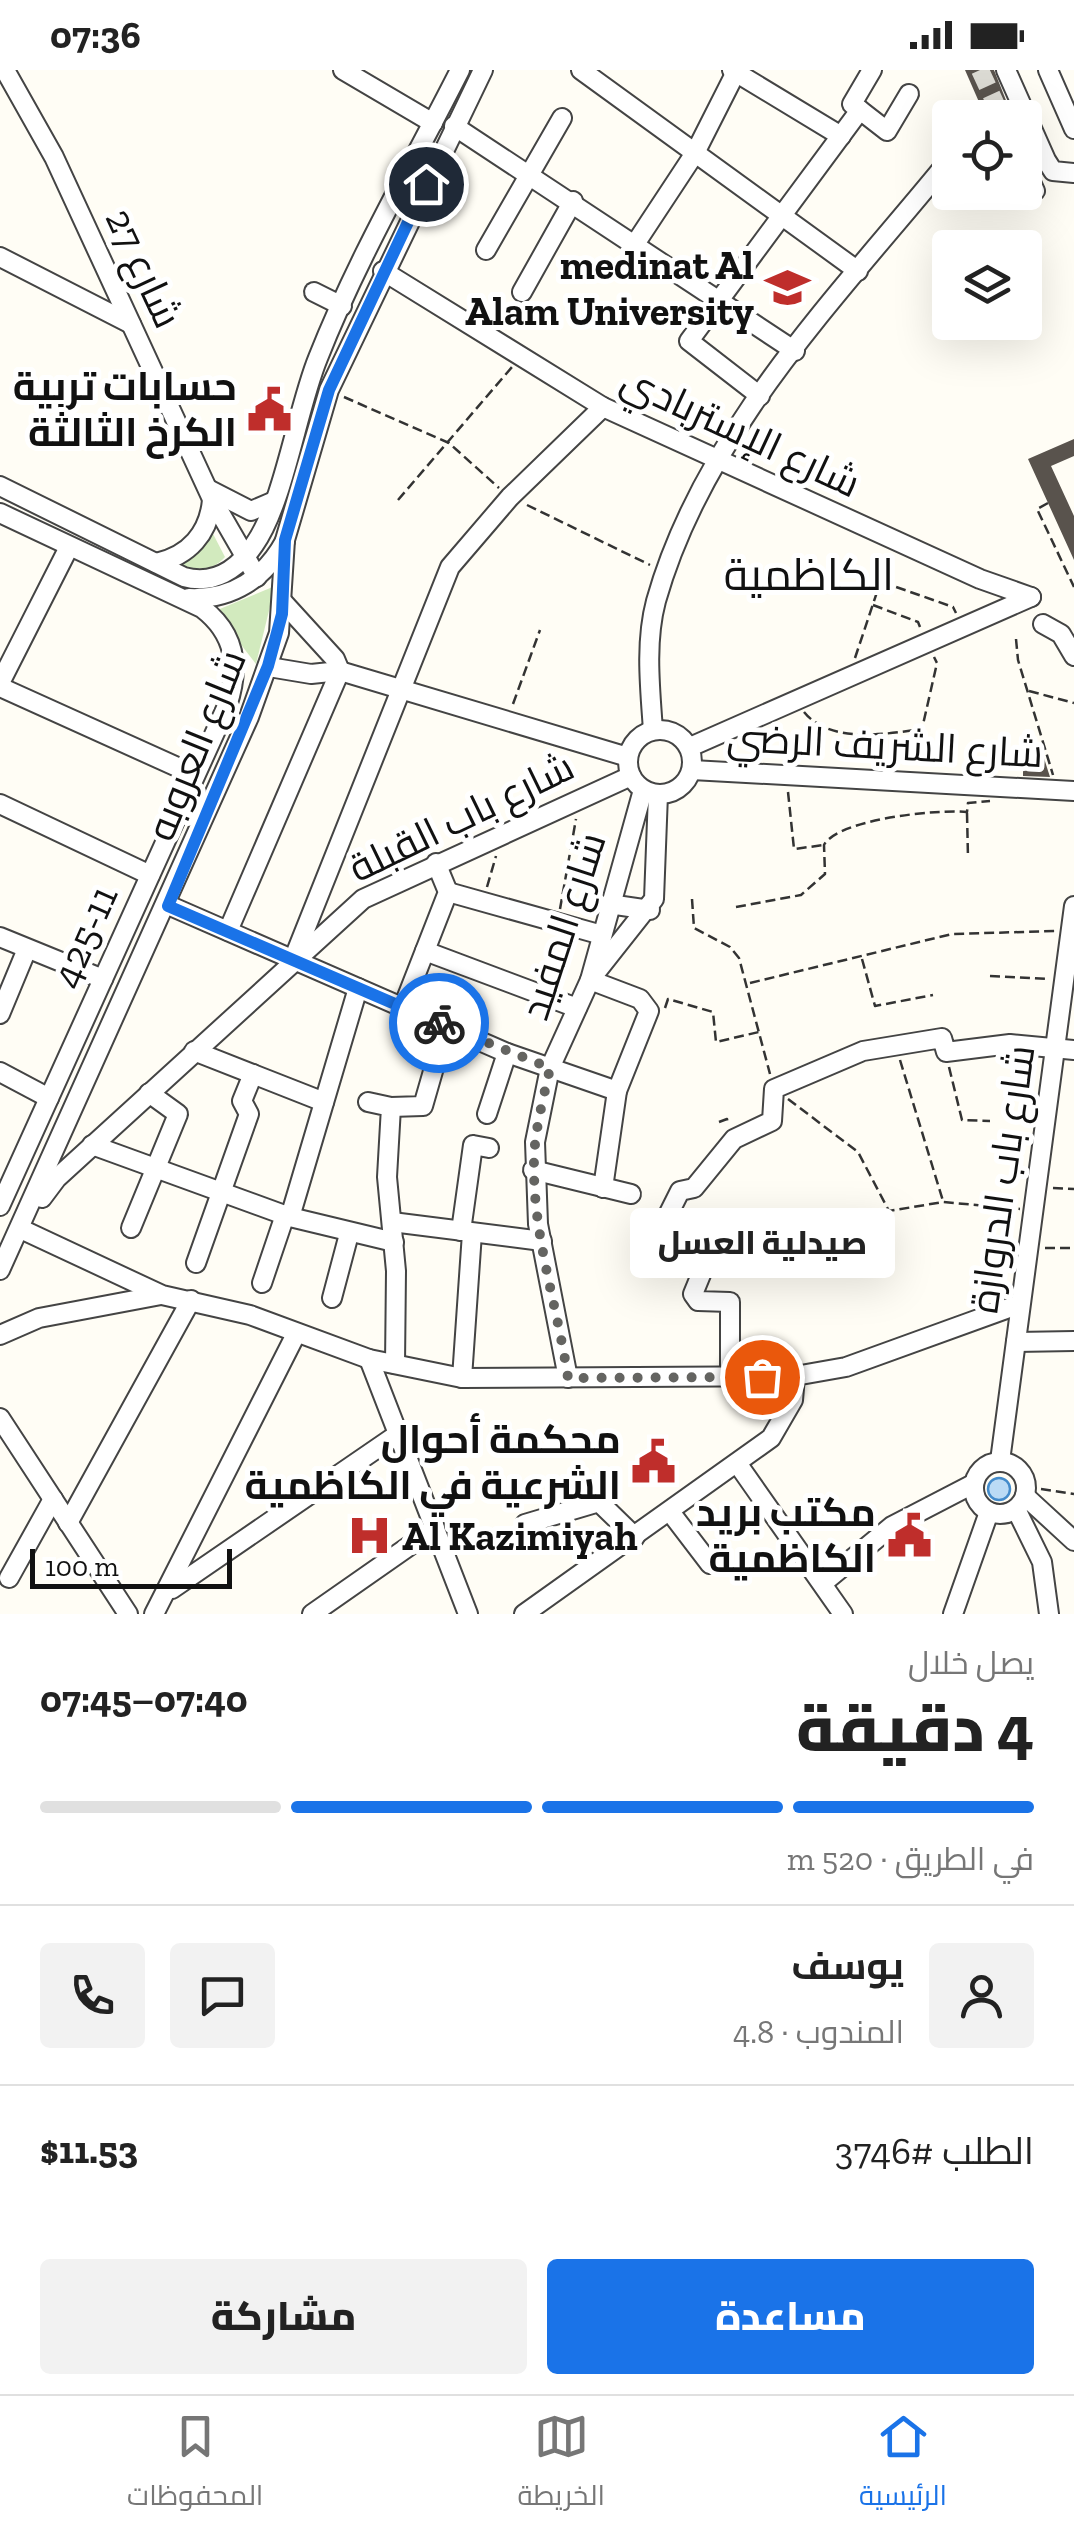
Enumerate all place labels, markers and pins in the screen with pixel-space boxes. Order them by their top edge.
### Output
pin [384,142,469,227]
place label: medinat Al Alam University [465,241,754,335]
school or university icon: medinat Al Alam University [763,264,811,312]
place label: حسابات تربية الكرخ الثالثة [13,362,237,459]
public building icon: حسابات تربية الكرخ الثالثة [246,385,294,433]
callout: صيدلية العسل [630,1207,894,1277]
pin [720,1335,805,1420]
place label: محكمة أحوال الشرعية في الكاظمية [244,1413,621,1517]
public building icon: محكمة أحوال الشرعية في الكاظمية [630,1438,678,1486]
place label: مكتب بريد الكاظمية [696,1488,876,1582]
public building icon: مكتب بريد الكاظمية [885,1511,933,1559]
hospital icon: Al Kazimiyah [345,1512,393,1560]
place label: Al Kazimiyah [402,1512,638,1560]

